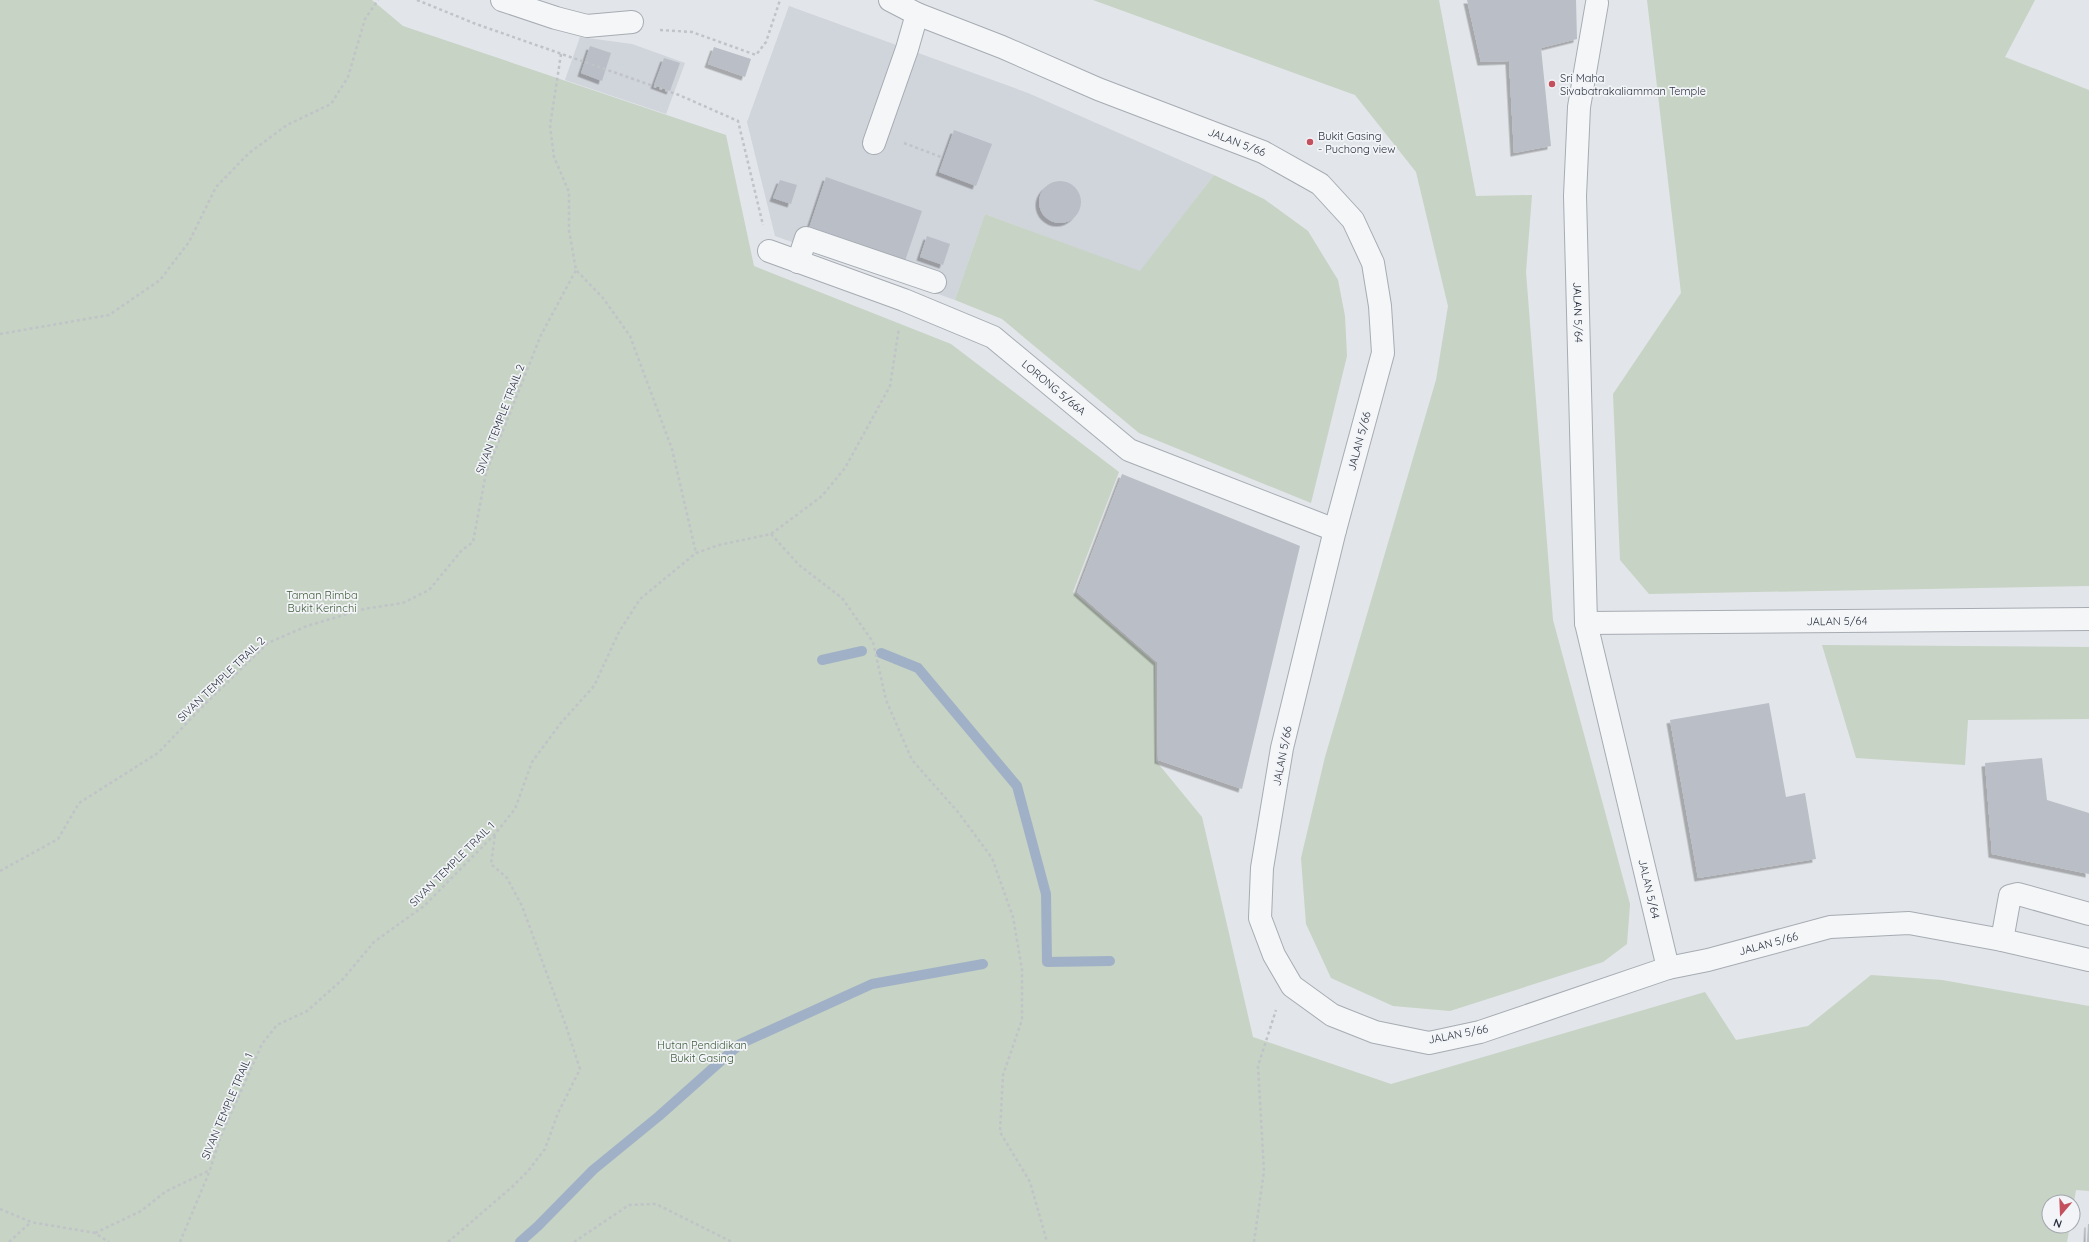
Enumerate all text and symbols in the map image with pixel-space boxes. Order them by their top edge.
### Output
place label: Sri Maha Sivabatrakaliamman Temple [1560,71,1706,98]
marker: Sri Maha Sivabatrakaliamman Temple [1547,79,1557,89]
street label: JALAN 5/66 [1206,125,1268,159]
place label: Bukit Gasing - Puchong view [1318,129,1396,156]
marker: Bukit Gasing - Puchong view [1305,137,1315,147]
street label: JALAN 5/64 [1570,282,1586,343]
street label: LORONG 5/66A [1019,357,1089,418]
street label: SIVAN TEMPLE TRAIL 2 [473,362,527,476]
street label: JALAN 5/66 [1344,410,1374,472]
park label: Taman Rimba Bukit Kerinchi [286,588,358,615]
street label: JALAN 5/64 [1806,614,1868,628]
street label: SIVAN TEMPLE TRAIL 2 [174,634,268,724]
street label: JALAN 5/66 [1269,725,1295,787]
street label: SIVAN TEMPLE TRAIL 1 [407,819,497,909]
street label: JALAN 5/64 [1635,858,1663,920]
street label: JALAN 5/66 [1737,929,1800,958]
street label: JALAN 5/66 [1427,1021,1489,1047]
park label: Hutan Pendidikan Bukit Gasing [657,1038,747,1065]
street label: SIVAN TEMPLE TRAIL 1 [198,1051,256,1161]
north arrow [2041,1194,2081,1234]
text: N [2052,1216,2064,1231]

